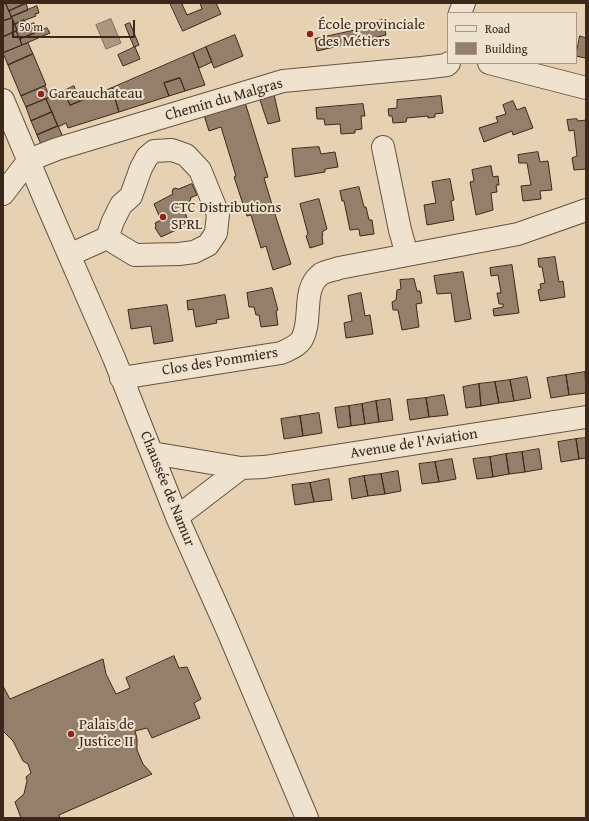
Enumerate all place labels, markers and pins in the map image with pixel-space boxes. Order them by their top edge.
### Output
place label: École provinciale des Métiers [318,16,425,51]
marker: École provinciale des Métiers [305,29,315,39]
place label: Gareauchateau [49,85,143,103]
marker: Gareauchateau [36,89,46,99]
place label: CTC Distributions SPRL [171,199,281,234]
marker: CTC Distributions SPRL [158,212,168,222]
place label: Palais de Justice II [79,716,134,751]
marker: Palais de Justice II [66,729,76,739]

